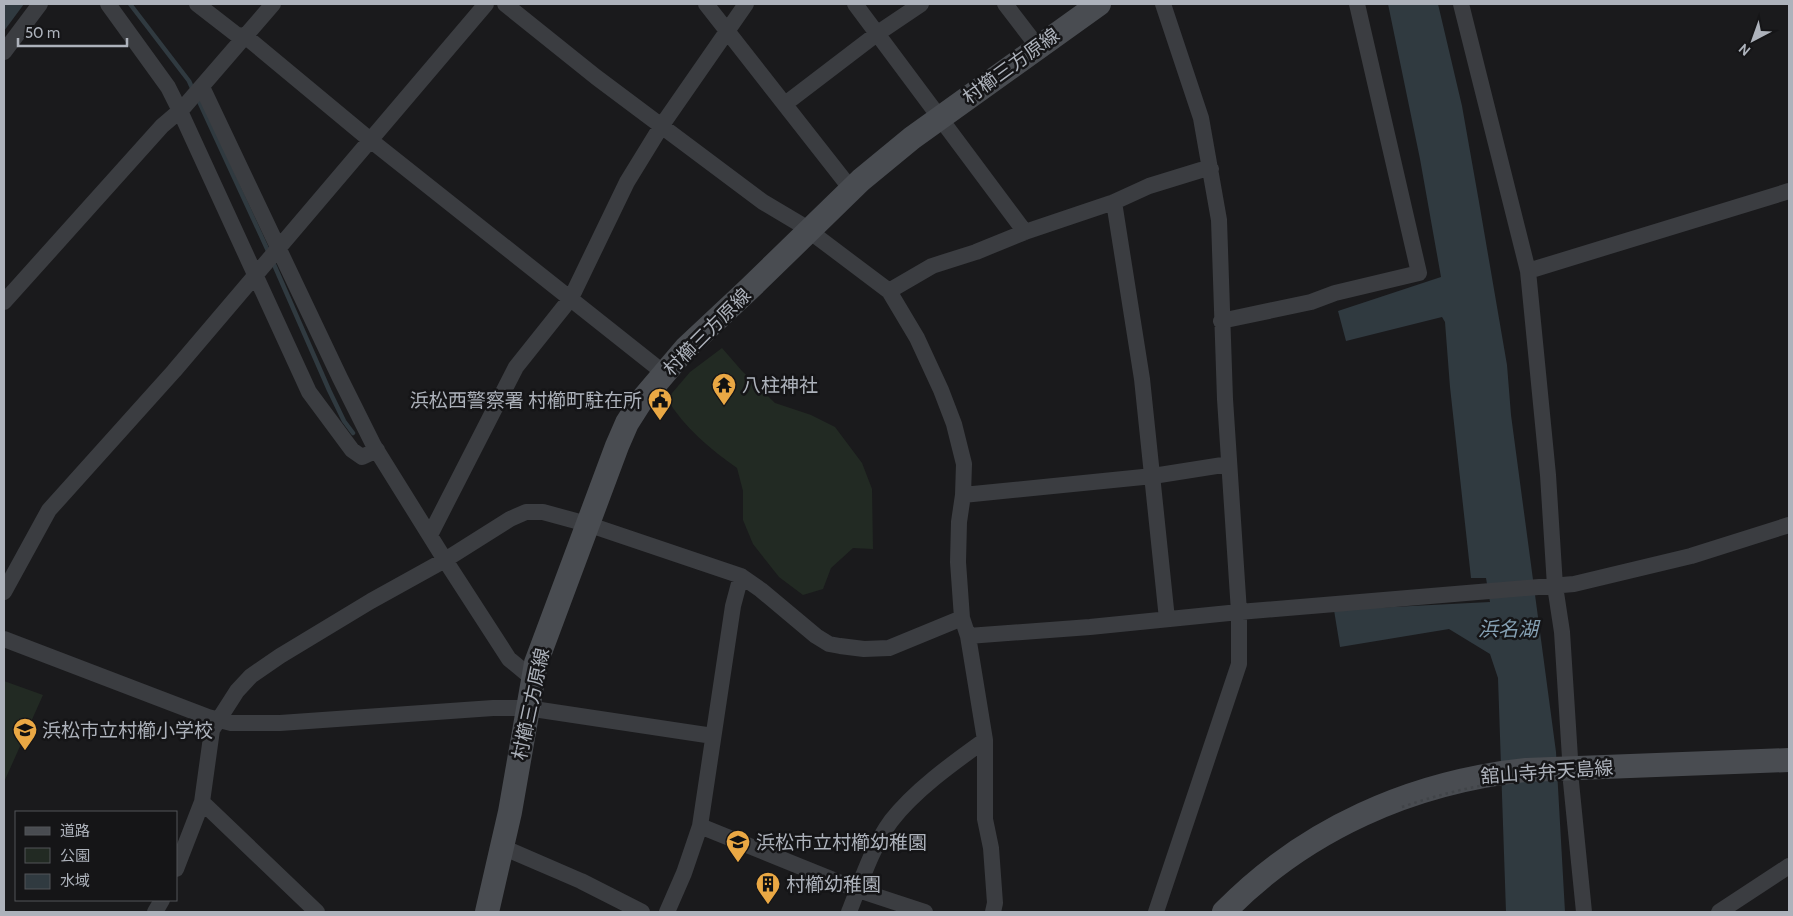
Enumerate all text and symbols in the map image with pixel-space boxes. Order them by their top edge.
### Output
scale bar [18,15,126,47]
north arrow [1728,15,1778,65]
street label: 村櫛三方原線 [958,23,1064,109]
text: 50 m [25,24,60,42]
text: N [1735,40,1754,60]
street label: 村櫛三方原線 [659,284,755,380]
temple icon: 八柱神社 [711,372,737,406]
place label: 八柱神社 [742,374,818,397]
public building icon: 浜松西警察署 村櫛町駐在所 [647,387,673,421]
place label: 浜松西警察署 村櫛町駐在所 [410,389,642,412]
water label: 浜名湖 [1478,617,1541,641]
street label: 村櫛三方原線 [508,646,554,762]
school or university icon: 浜松市立村櫛小学校 [12,717,38,751]
place label: 浜松市立村櫛小学校 [42,719,213,742]
street label: 舘山寺弁天島線 [1480,756,1614,788]
legend [15,811,178,901]
text: 道路 [60,822,90,840]
school or university icon: 浜松市立村櫛幼稚園 [725,829,751,863]
place label: 浜松市立村櫛幼稚園 [756,831,927,854]
text: 公園 [60,847,90,865]
building icon: 村櫛幼稚園 [755,871,781,905]
text: 水域 [60,872,90,890]
place label: 村櫛幼稚園 [786,873,881,896]

